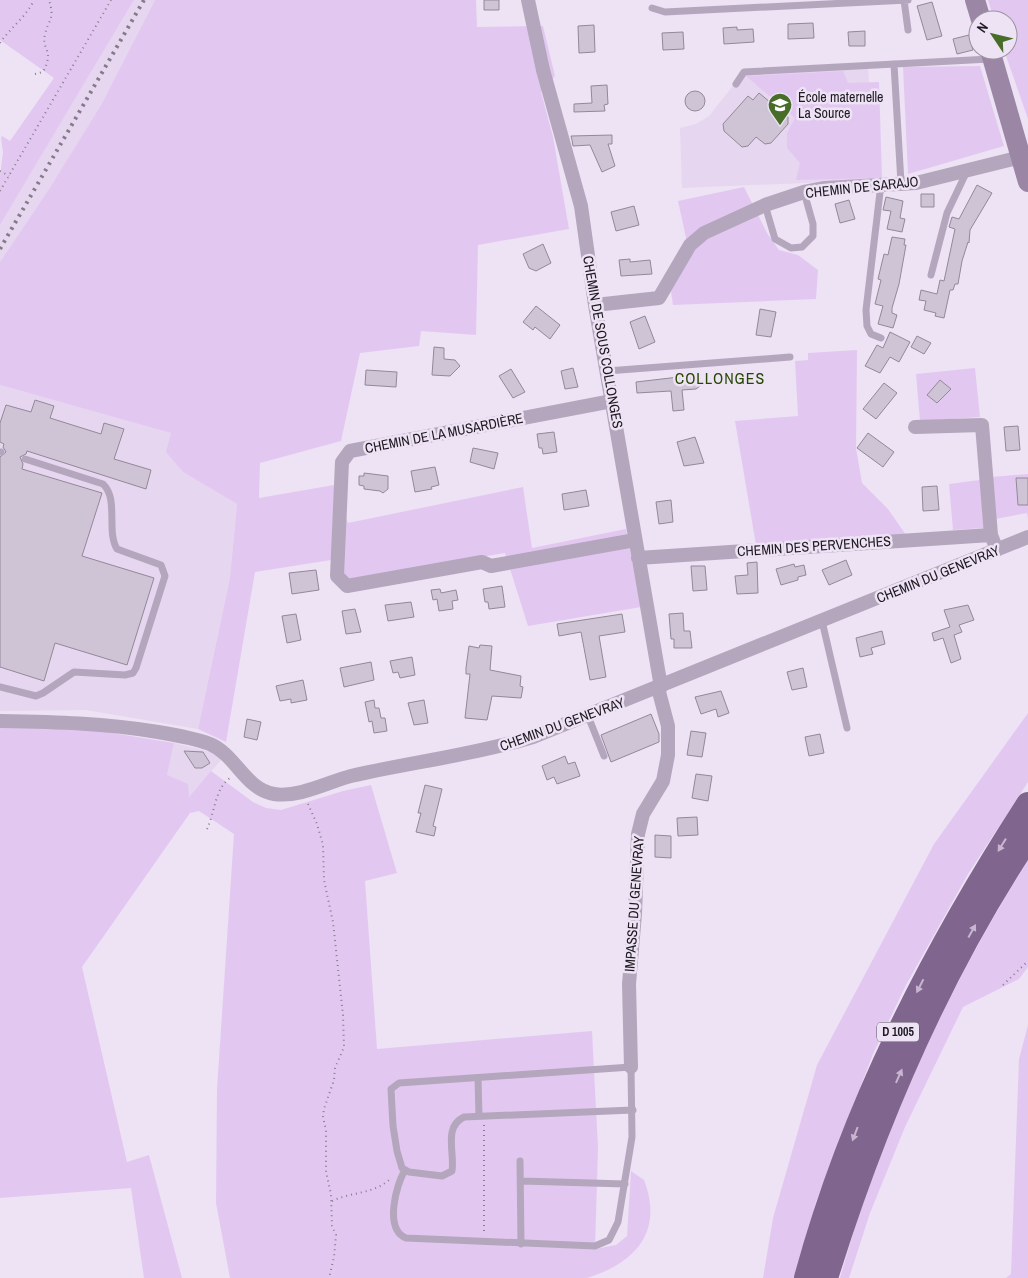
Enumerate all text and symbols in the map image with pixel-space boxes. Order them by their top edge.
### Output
north arrow [968,10,1018,60]
text: N [973,19,992,36]
place label: École maternelle La Source [798,88,884,122]
school or university icon: École maternelle La Source [767,92,793,126]
street label: CHEMIN DE SARAJO [805,172,919,202]
street label: CHEMIN DE SOUS COLLONGES [579,254,627,430]
district label: COLLONGES [675,367,765,389]
street label: CHEMIN DE LA MUSARDIÈRE [363,409,525,457]
street label: CHEMIN DES PERVENCHES [736,532,892,560]
street label: CHEMIN DU GENEVRAY [874,541,1003,607]
street label: CHEMIN DU GENEVRAY [497,693,627,755]
street label: IMPASSE DU GENEVRAY [620,835,648,973]
one-way arrow [997,838,1006,852]
one-way arrow [967,924,976,937]
one-way arrow [916,979,924,993]
road number: D 1005 [877,1022,919,1042]
one-way arrow [896,1069,904,1083]
one-way arrow [851,1127,858,1142]

